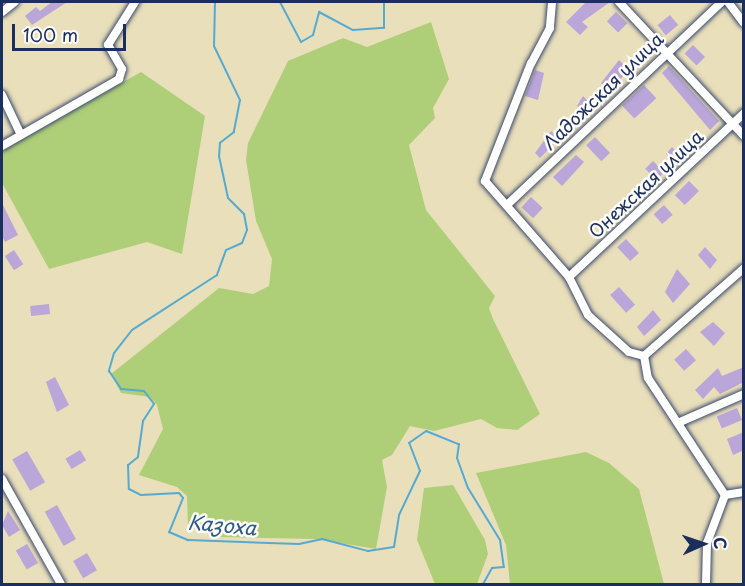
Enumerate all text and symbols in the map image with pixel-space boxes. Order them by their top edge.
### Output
scale bar [15,12,129,50]
text: 100 m [23,21,78,48]
street label: Ладожская улица [538,28,668,154]
street label: Онежская улица [584,125,708,243]
water label: Казоха [187,510,257,540]
north arrow [673,514,733,574]
text: С [709,536,733,550]

